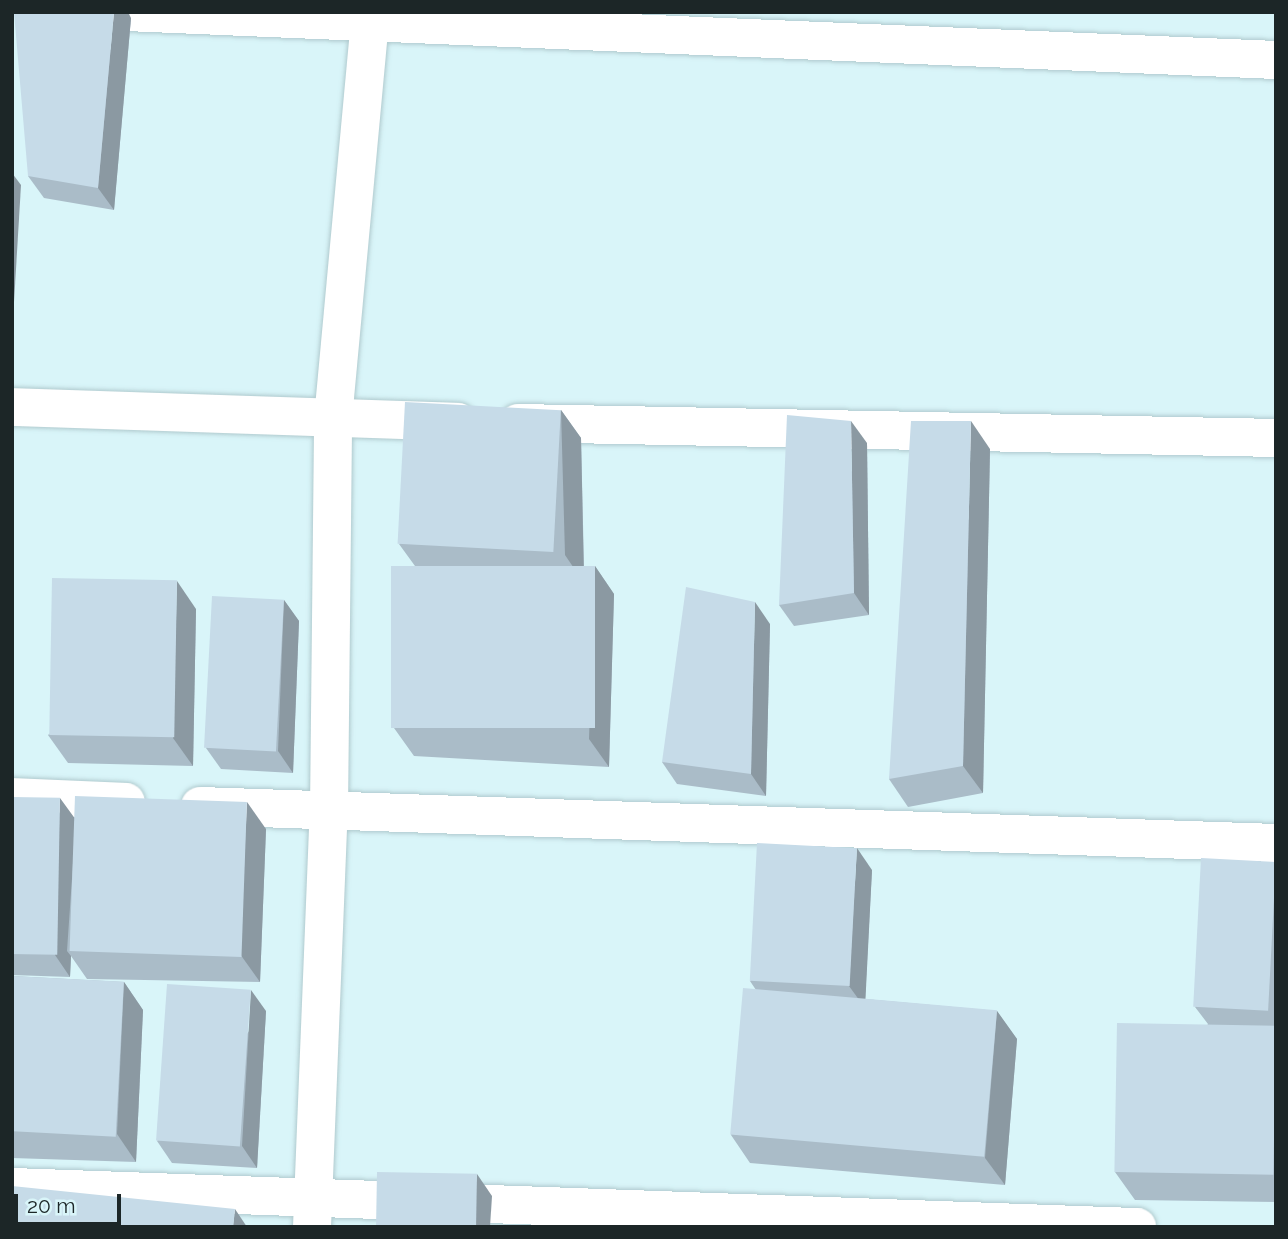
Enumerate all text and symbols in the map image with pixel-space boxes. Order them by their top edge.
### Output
scale bar [18,1180,124,1224]
text: 20 m [27,1193,75,1218]

